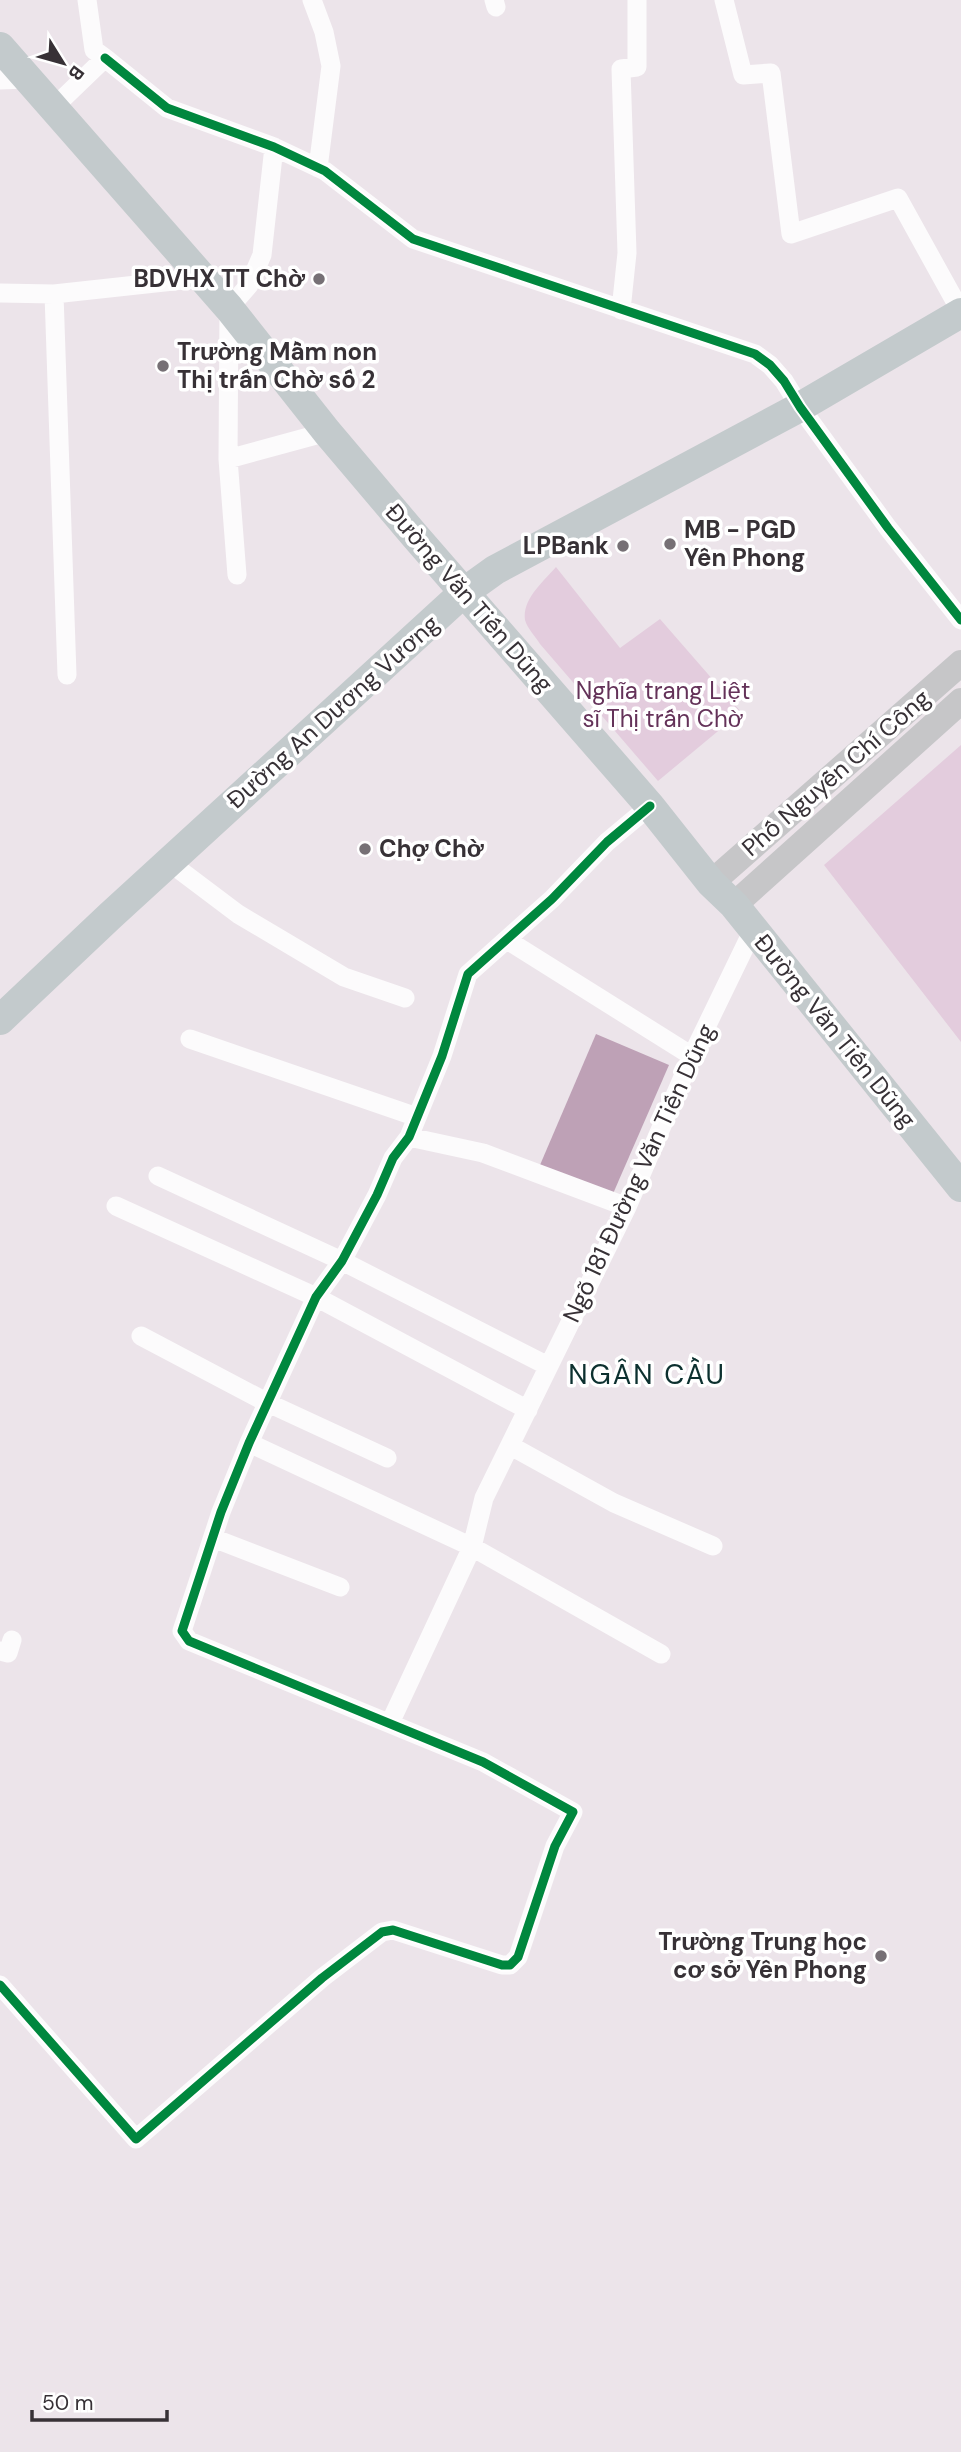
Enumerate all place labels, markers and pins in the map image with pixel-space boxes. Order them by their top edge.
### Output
place label: BDVHX TT Chờ [134,263,306,294]
marker: BDVHX TT Chờ [311,271,327,287]
place label: Trường Mầm non Thị trấn Chờ số 2 [177,336,377,395]
marker: Trường Mầm non Thị trấn Chờ số 2 [155,358,171,374]
place label: MB - PGD Yên Phong [684,514,805,573]
place label: LPBank [523,530,609,561]
marker: MB - PGD Yên Phong [662,536,678,552]
marker: LPBank [615,538,631,554]
place label: Chợ Chờ [379,833,485,864]
marker: Chợ Chờ [357,841,373,857]
place label: Trường Trung học cơ sở Yên Phong [658,1926,867,1985]
marker: Trường Trung học cơ sở Yên Phong [873,1948,889,1964]

